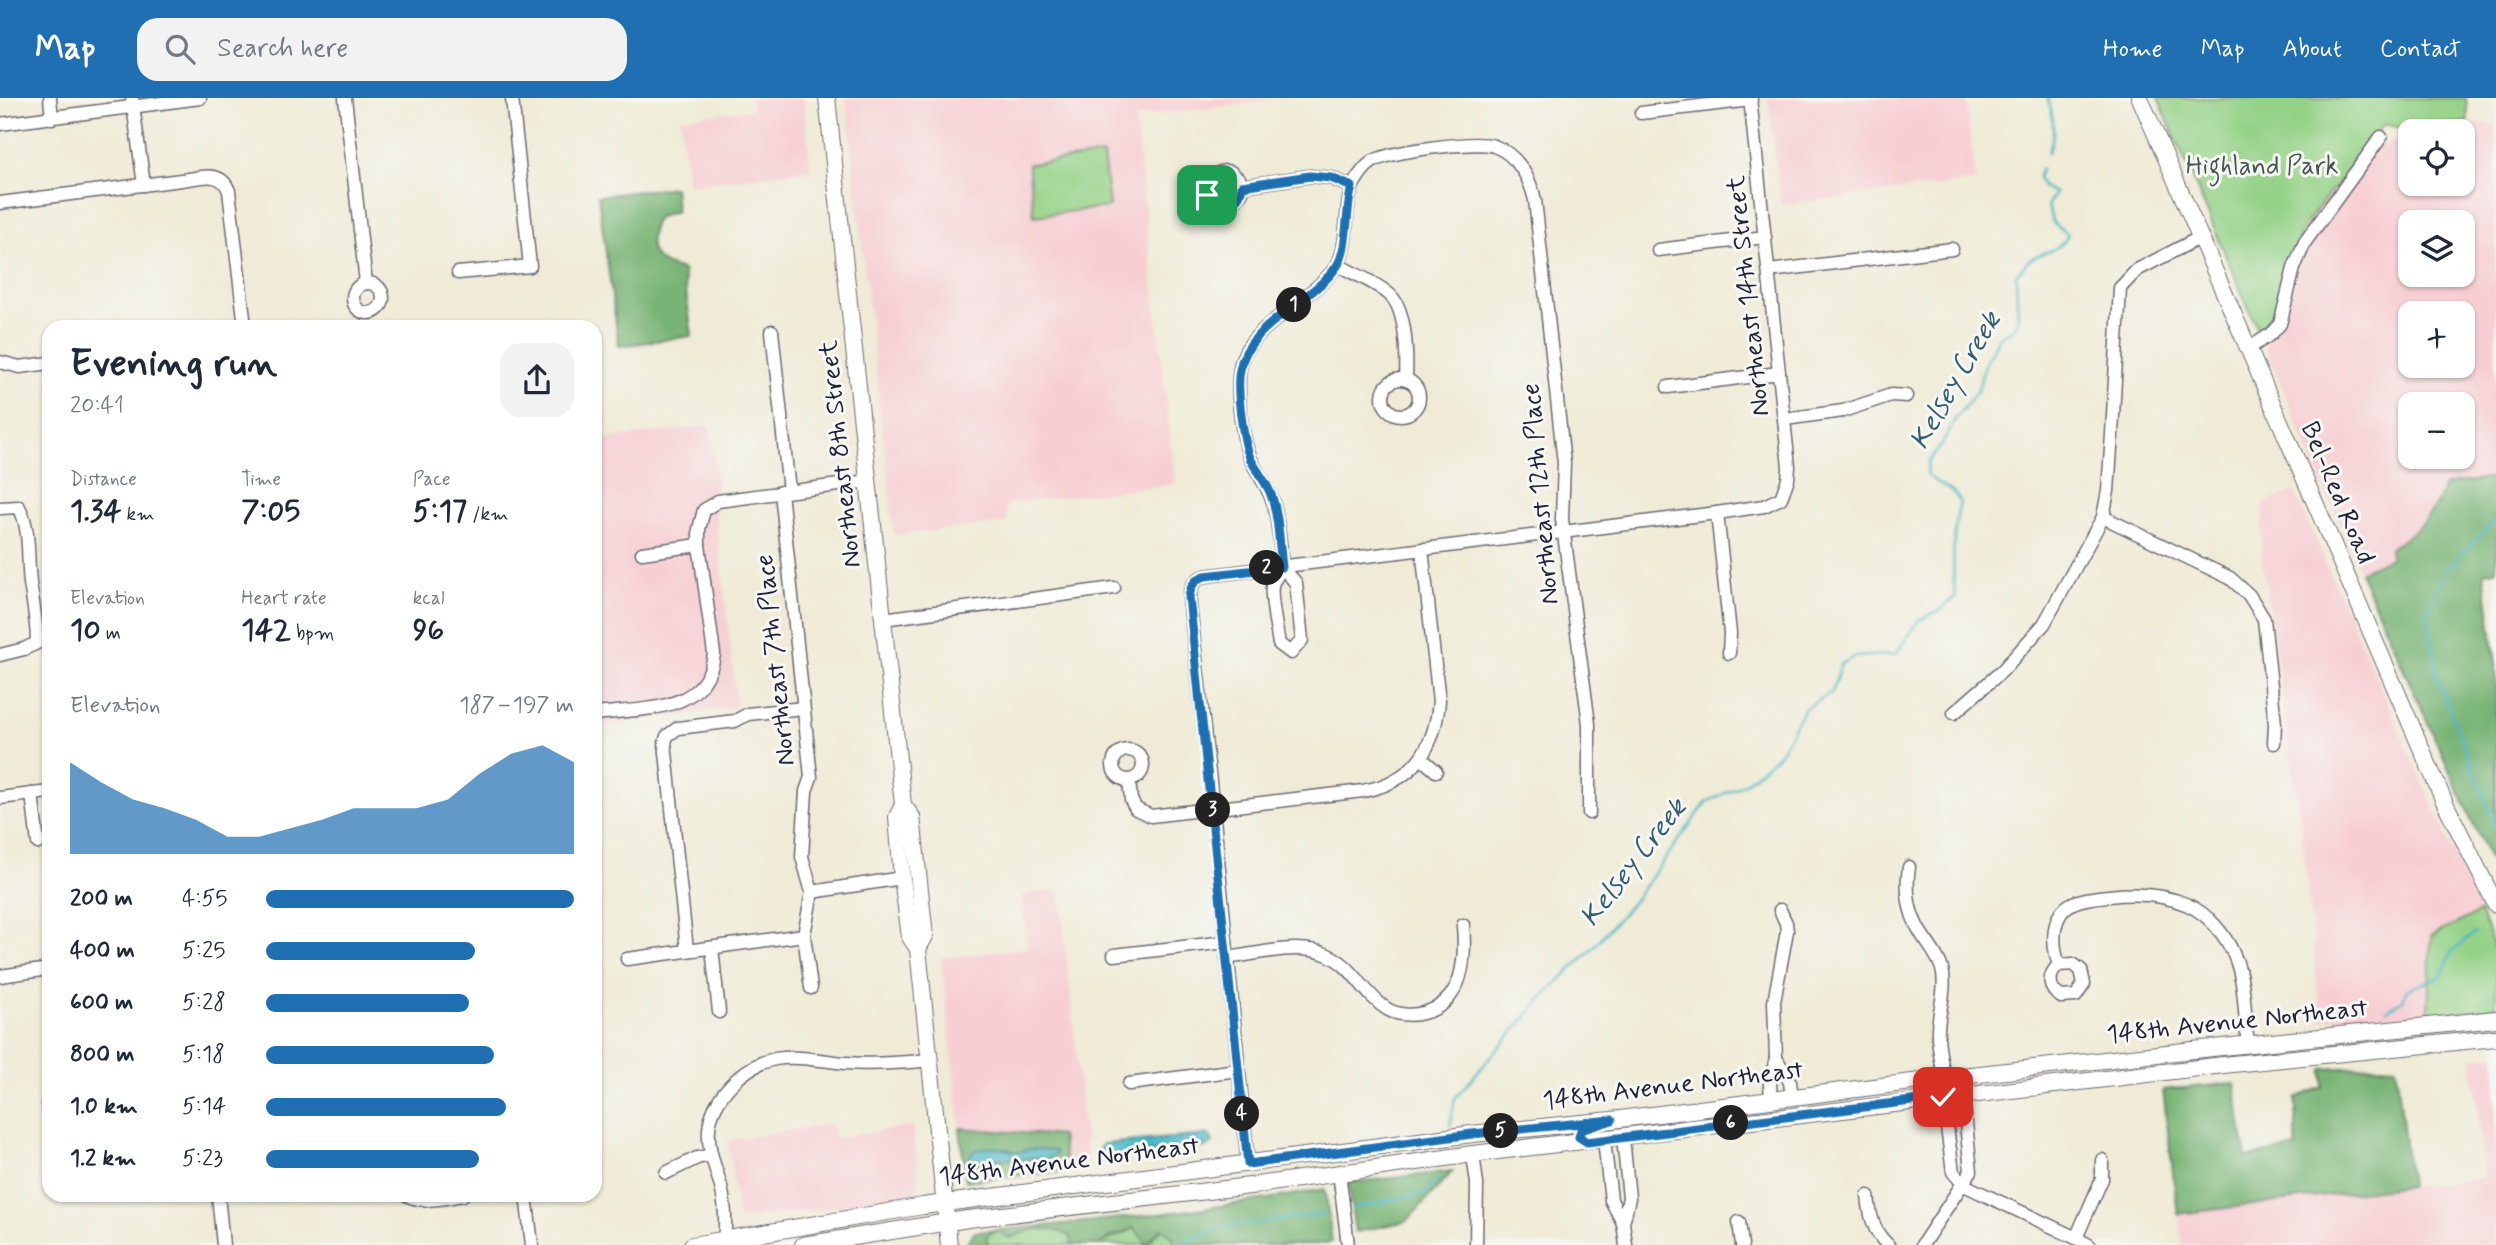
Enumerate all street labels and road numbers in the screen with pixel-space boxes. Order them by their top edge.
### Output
street label: Northeast 14th Street [1719,174,1779,418]
street label: Northeast 8th Street [812,338,870,570]
street label: Northeast 12th Place [1514,382,1568,606]
street label: Bel-Red Road [2292,417,2382,569]
street label: Northeast 7th Place [748,552,804,768]
street label: 148th Avenue Northeast [2105,991,2369,1053]
street label: 148th Avenue Northeast [1541,1053,1805,1119]
street label: 148th Avenue Northeast [937,1129,1201,1195]

